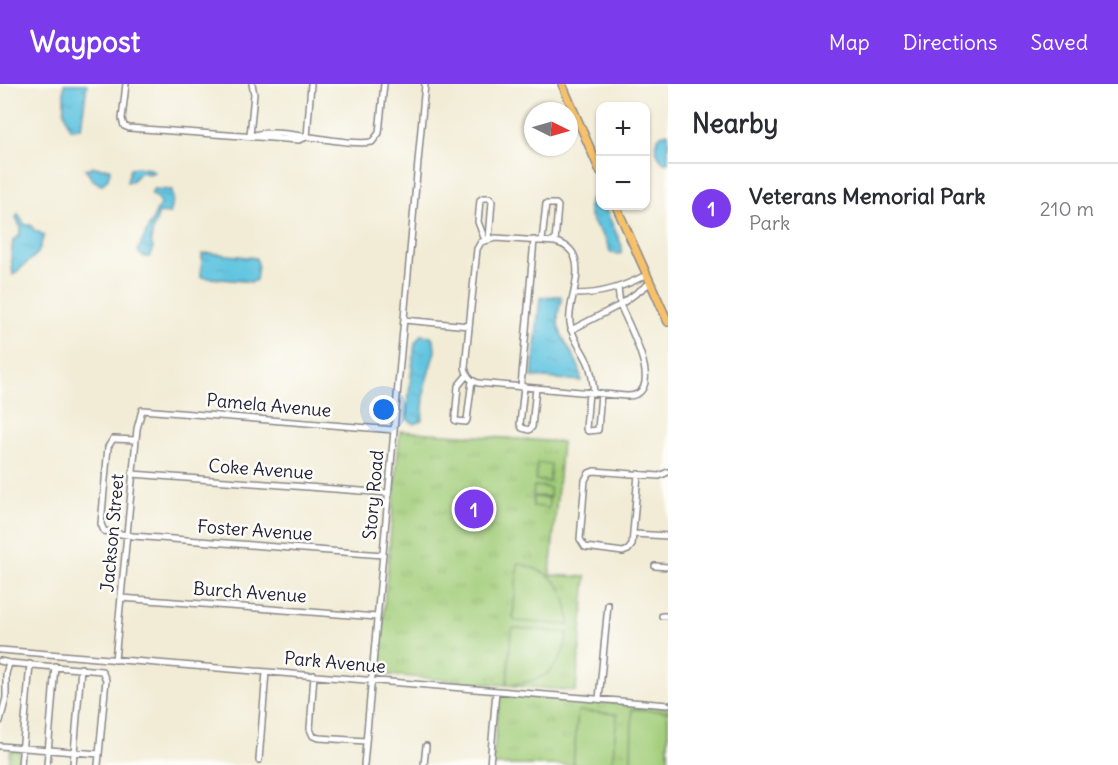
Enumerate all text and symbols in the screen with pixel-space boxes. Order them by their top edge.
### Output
text: Waypost [30,24,140,60]
text: Map [829,29,870,56]
text: Directions [903,29,997,56]
text: Saved [1030,29,1088,56]
north arrow [524,102,578,156]
map controls [596,102,650,210]
button: + [596,102,650,156]
text: Nearby [692,107,778,140]
button: − [596,156,650,210]
text: Veterans Memorial Park [749,182,985,210]
text: 1 [708,196,715,221]
text: 210 m [1040,196,1094,221]
text: Park [749,210,790,235]
street label: Pamela Avenue [206,388,332,422]
your location [369,395,398,424]
street label: Story Road [358,449,388,541]
street label: Coke Avenue [208,454,314,484]
street label: Jackson Street [95,473,129,593]
pin: 1 [454,486,494,532]
street label: Foster Avenue [197,515,313,545]
street label: Burch Avenue [193,577,307,607]
street label: Park Avenue [283,646,387,678]

